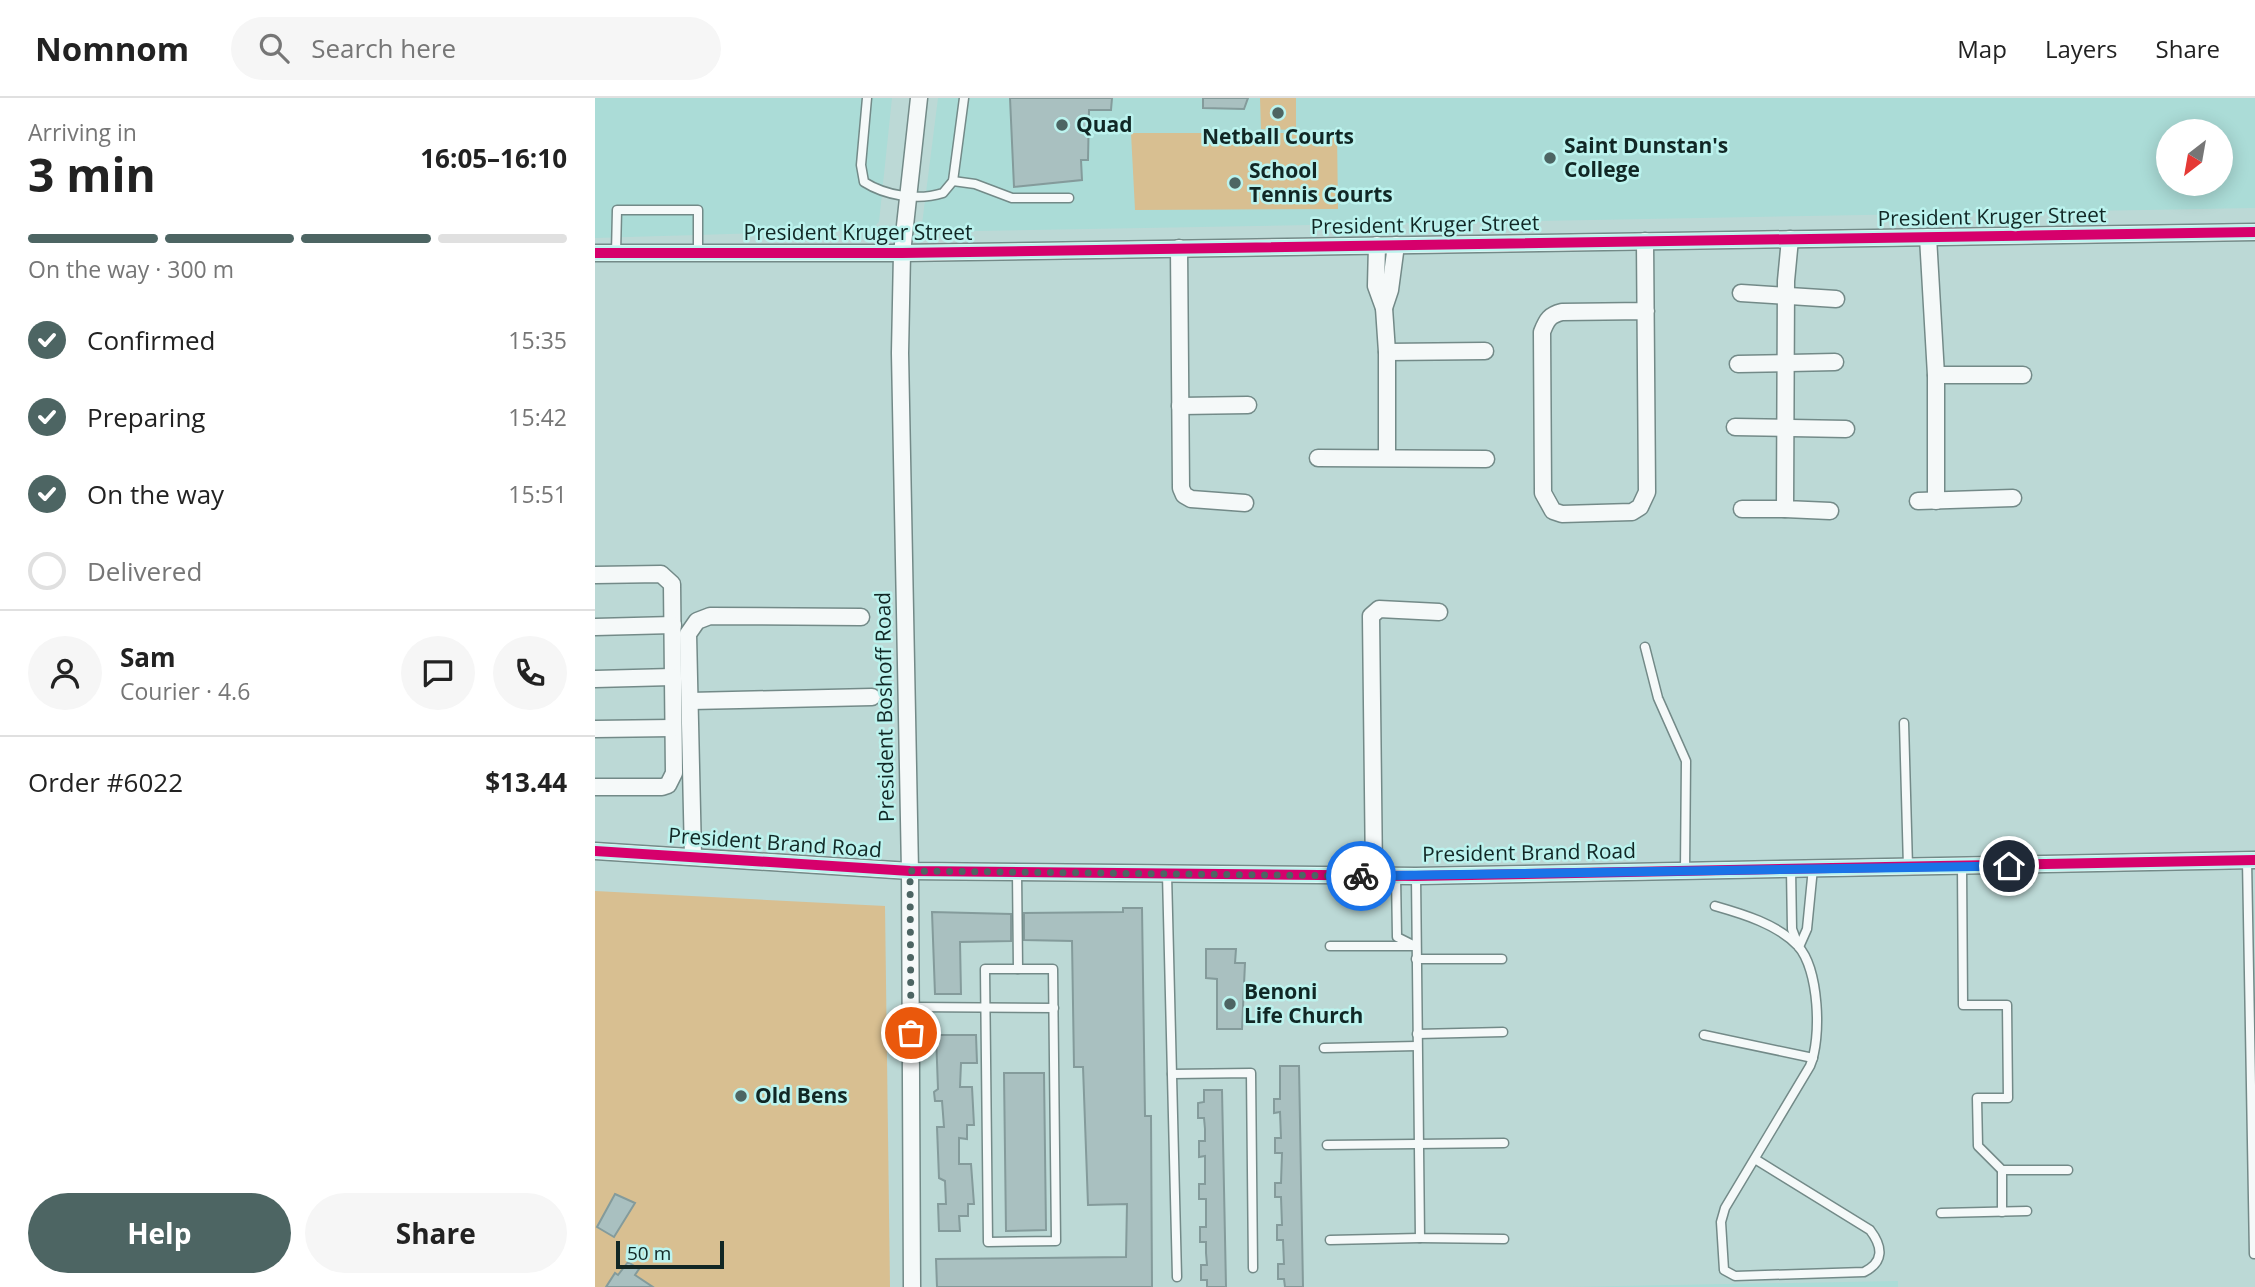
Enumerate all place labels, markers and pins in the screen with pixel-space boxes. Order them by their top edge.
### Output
marker: Netball Courts [1270,105,1286,121]
place label: Quad [1076,110,1133,138]
marker: Quad [1054,117,1070,133]
place label: Netball Courts [1202,122,1354,150]
place label: Saint Dunstan's College [1564,131,1728,183]
marker: Saint Dunstan's College [1542,150,1558,166]
place label: School Tennis Courts [1249,156,1393,208]
marker: School Tennis Courts [1227,175,1243,191]
pin [1979,836,2039,896]
place label: Benoni Life Church [1244,977,1363,1029]
marker: Benoni Life Church [1222,996,1238,1012]
pin [881,1003,941,1063]
place label: Old Bens [755,1081,848,1109]
marker: Old Bens [733,1088,749,1104]

